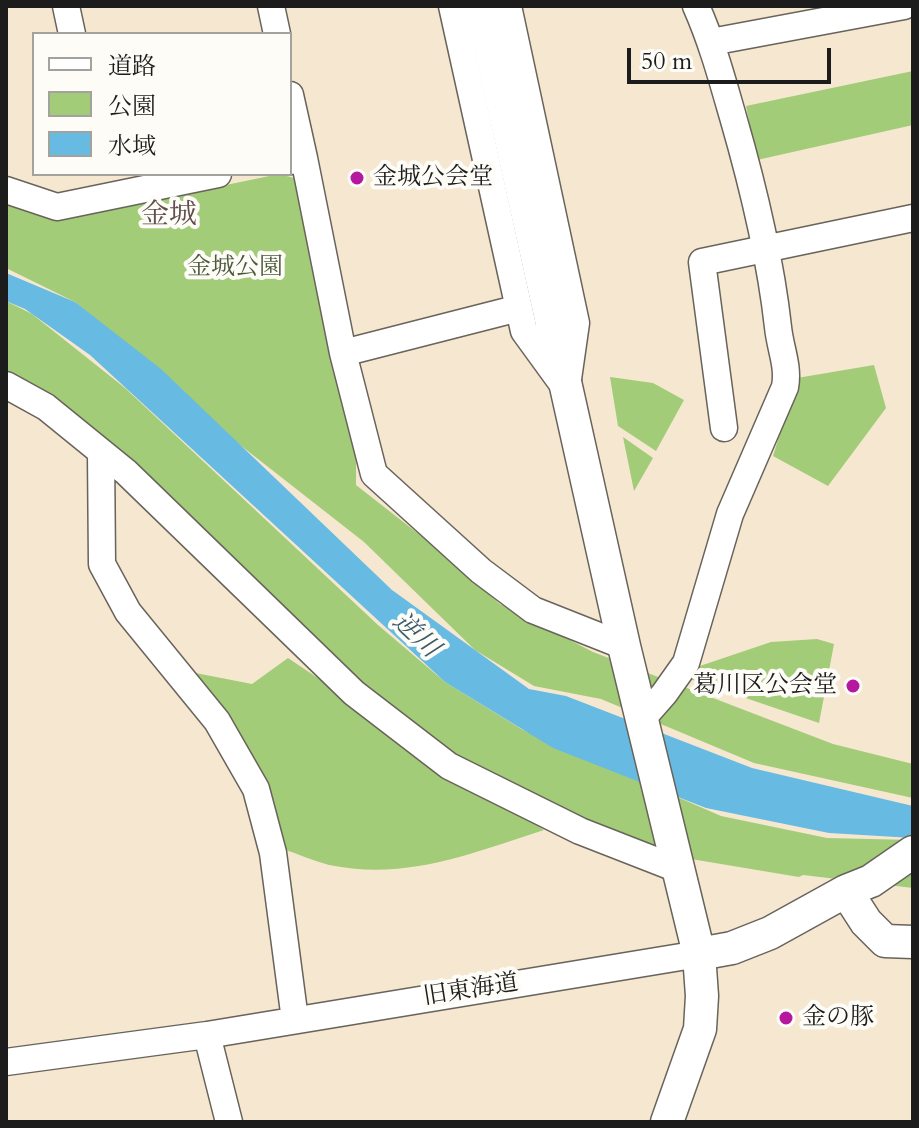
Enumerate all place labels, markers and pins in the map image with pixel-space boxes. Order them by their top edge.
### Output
place label: 金城公会堂 [373,164,493,192]
marker: 金城公会堂 [348,169,366,187]
place label: 葛川区公会堂 [693,672,837,700]
marker: 葛川区公会堂 [844,677,862,695]
place label: 金の豚 [802,1004,874,1032]
marker: 金の豚 [777,1009,795,1027]

